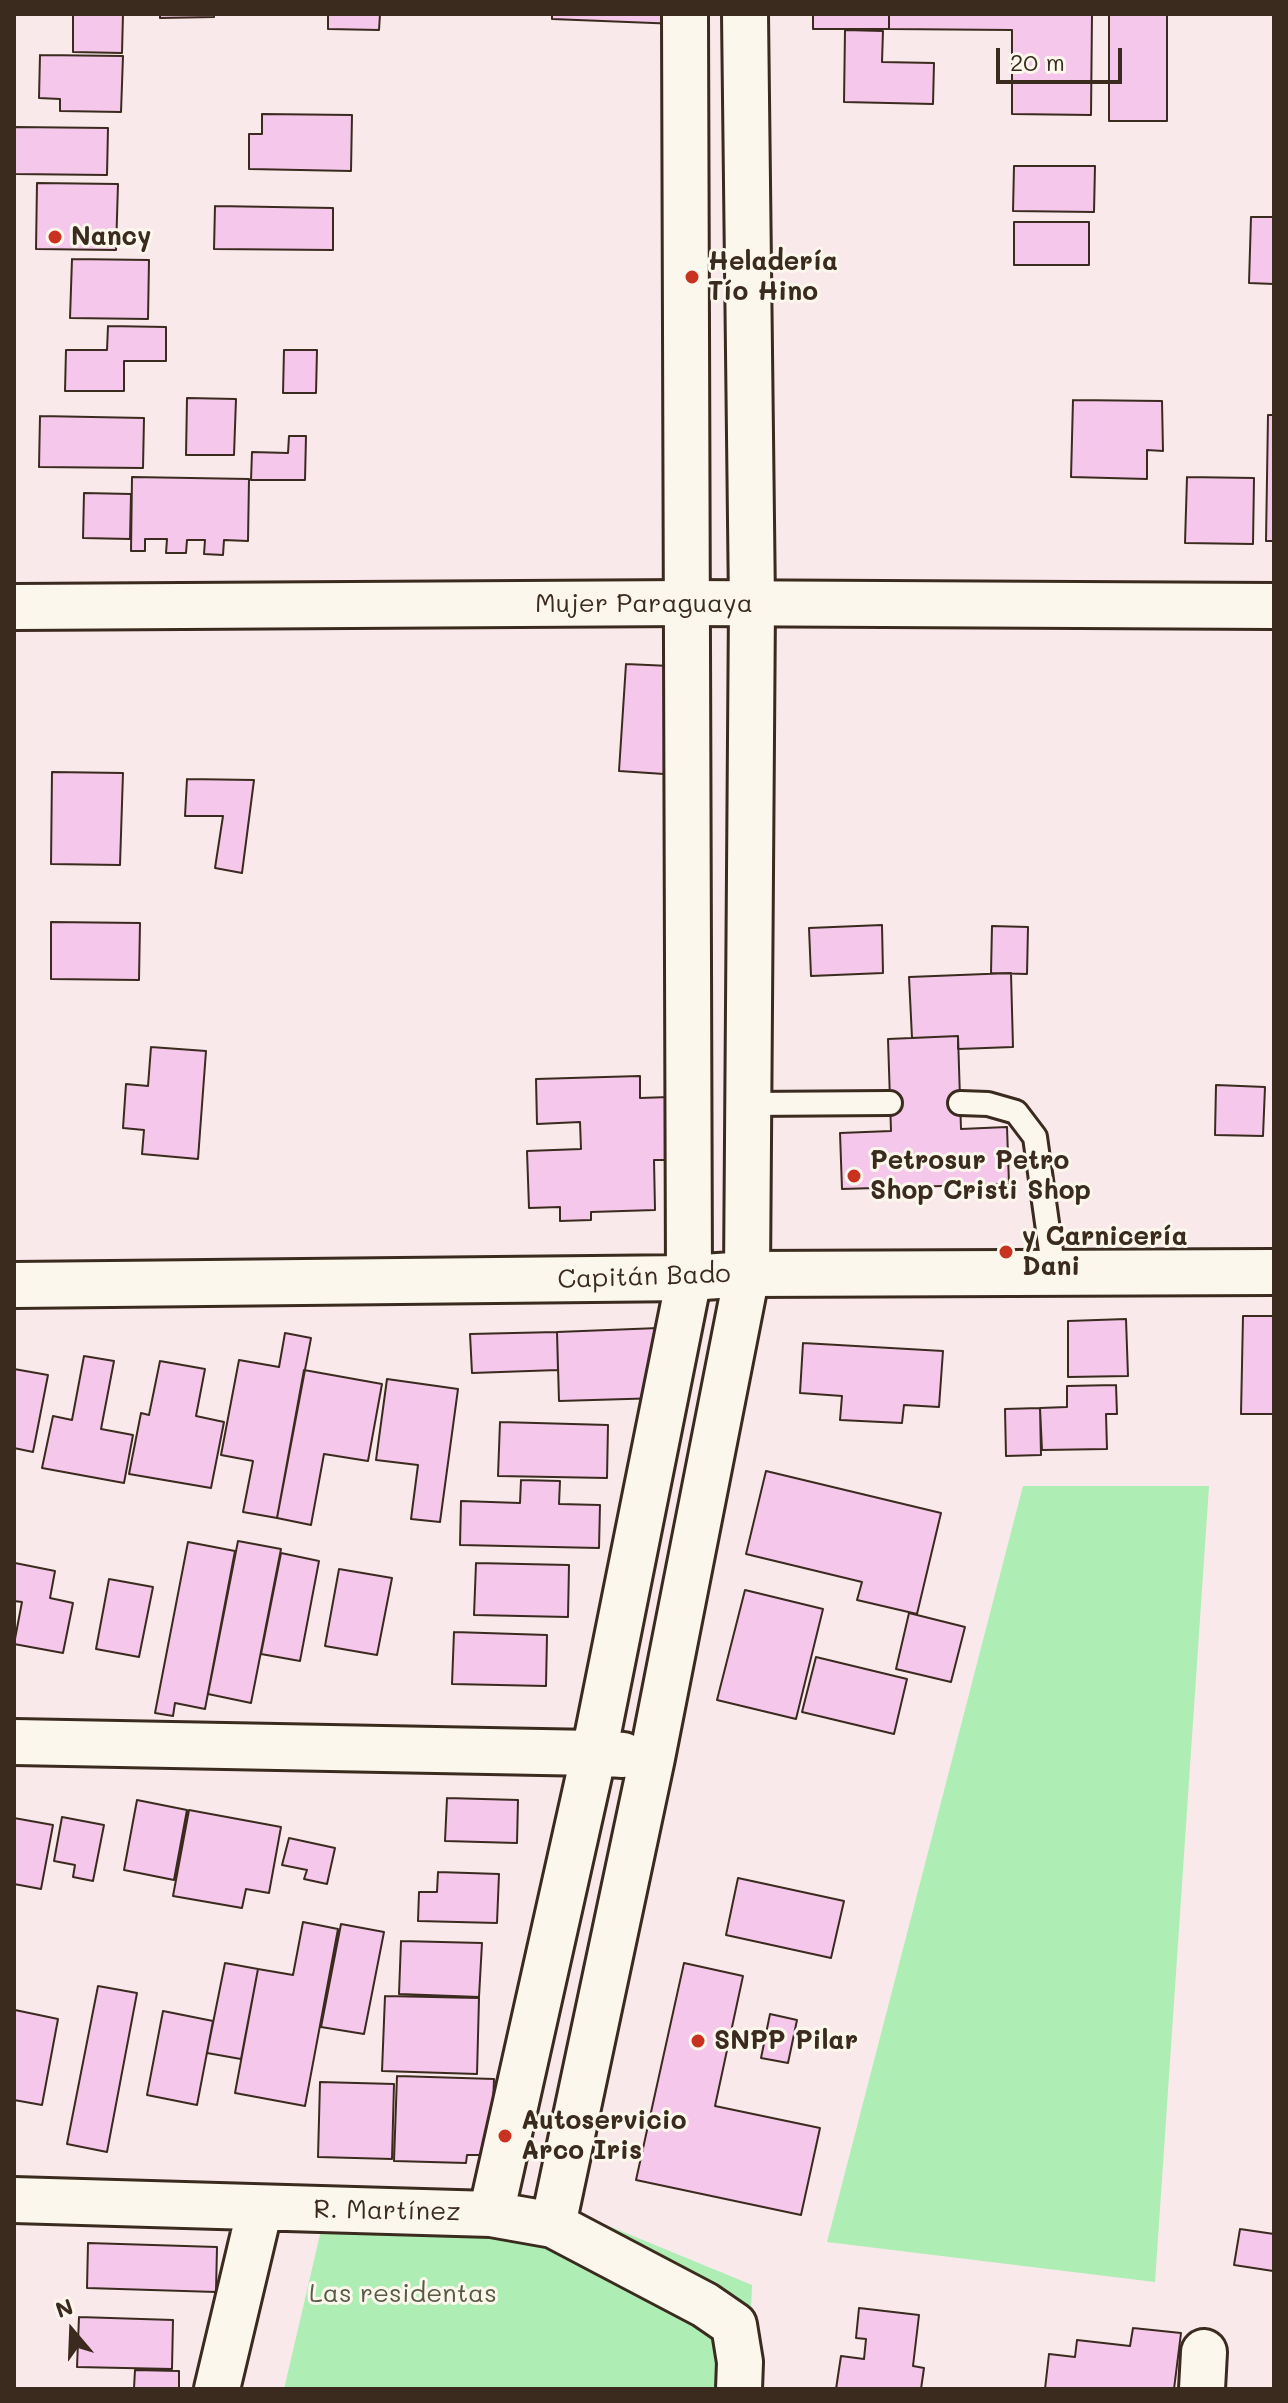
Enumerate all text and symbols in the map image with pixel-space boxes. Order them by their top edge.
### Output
scale bar [1000,32,1126,82]
text: 20 m [1010,46,1065,77]
place label: Nancy [71,221,151,253]
marker: Nancy [46,228,64,246]
place label: Heladería Tío Hino [708,246,838,308]
marker: Heladería Tío Hino [683,268,701,286]
street label: Mujer Paraguaya [535,588,753,620]
place label: Petrosur Petro Shop Cristi Shop [870,1145,1091,1206]
marker: Petrosur Petro Shop Cristi Shop [845,1167,863,1185]
place label: y Carnicería Dani [1022,1221,1188,1282]
marker: y Carnicería Dani [997,1243,1015,1261]
street label: Capitán Bado [557,1258,731,1296]
place label: SNPP Pilar [714,2025,858,2057]
marker: SNPP Pilar [689,2032,707,2050]
place label: Autoservicio Arco Iris [521,2105,686,2166]
marker: Autoservicio Arco Iris [496,2127,514,2145]
street label: R. Martínez [313,2194,461,2228]
park label: Las residentas [309,2278,497,2310]
north arrow [32,2291,112,2371]
text: N [51,2291,77,2324]

